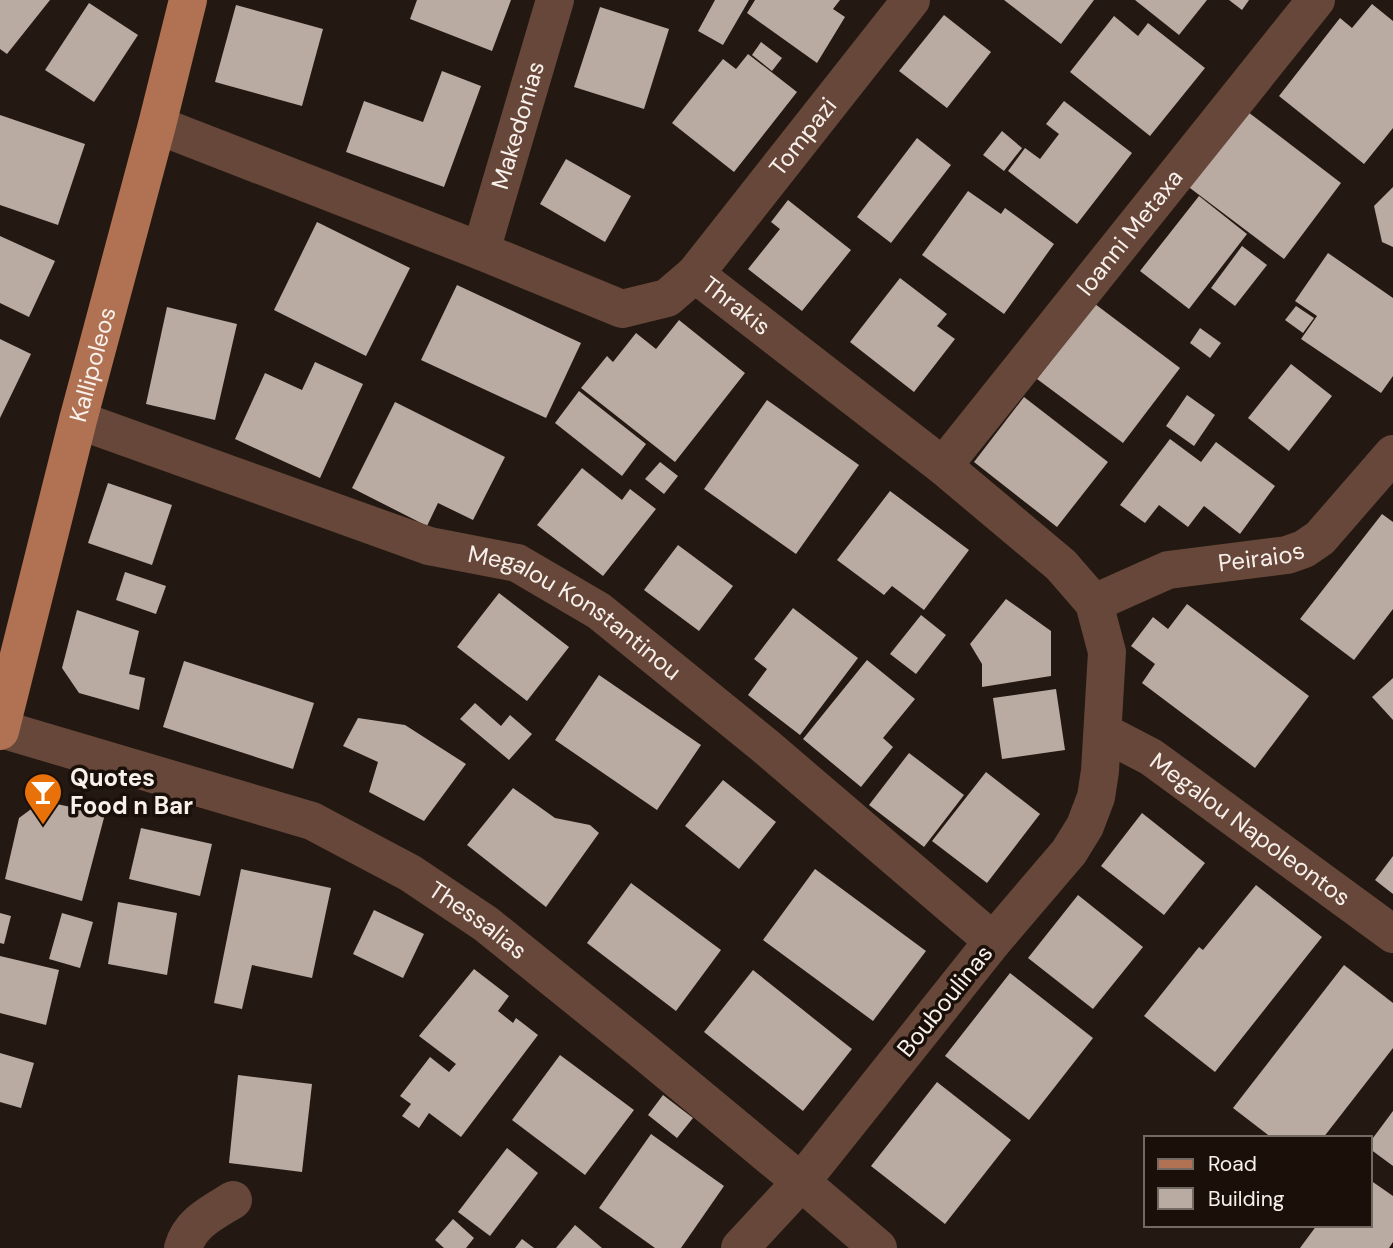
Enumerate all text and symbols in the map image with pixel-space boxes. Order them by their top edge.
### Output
street label: Makedonias [484,57,551,193]
street label: Tompazi [762,91,843,182]
street label: Ioanni Metaxa [1069,163,1190,302]
street label: Thrakis [696,269,777,342]
street label: Kallipoleos [62,304,123,425]
street label: Peiraios [1216,534,1308,579]
street label: Megalou Konstantinou [466,538,688,687]
street label: Megalou Napoleontos [1144,745,1357,913]
place label: Quotes Food n Bar [70,762,193,821]
bar icon: Quotes Food n Bar [22,771,64,826]
street label: Thessalias [423,874,534,966]
street label: Bouboulinas [890,938,999,1063]
legend [1144,1136,1372,1227]
text: Road [1208,1150,1257,1178]
text: Building [1208,1185,1285,1213]

